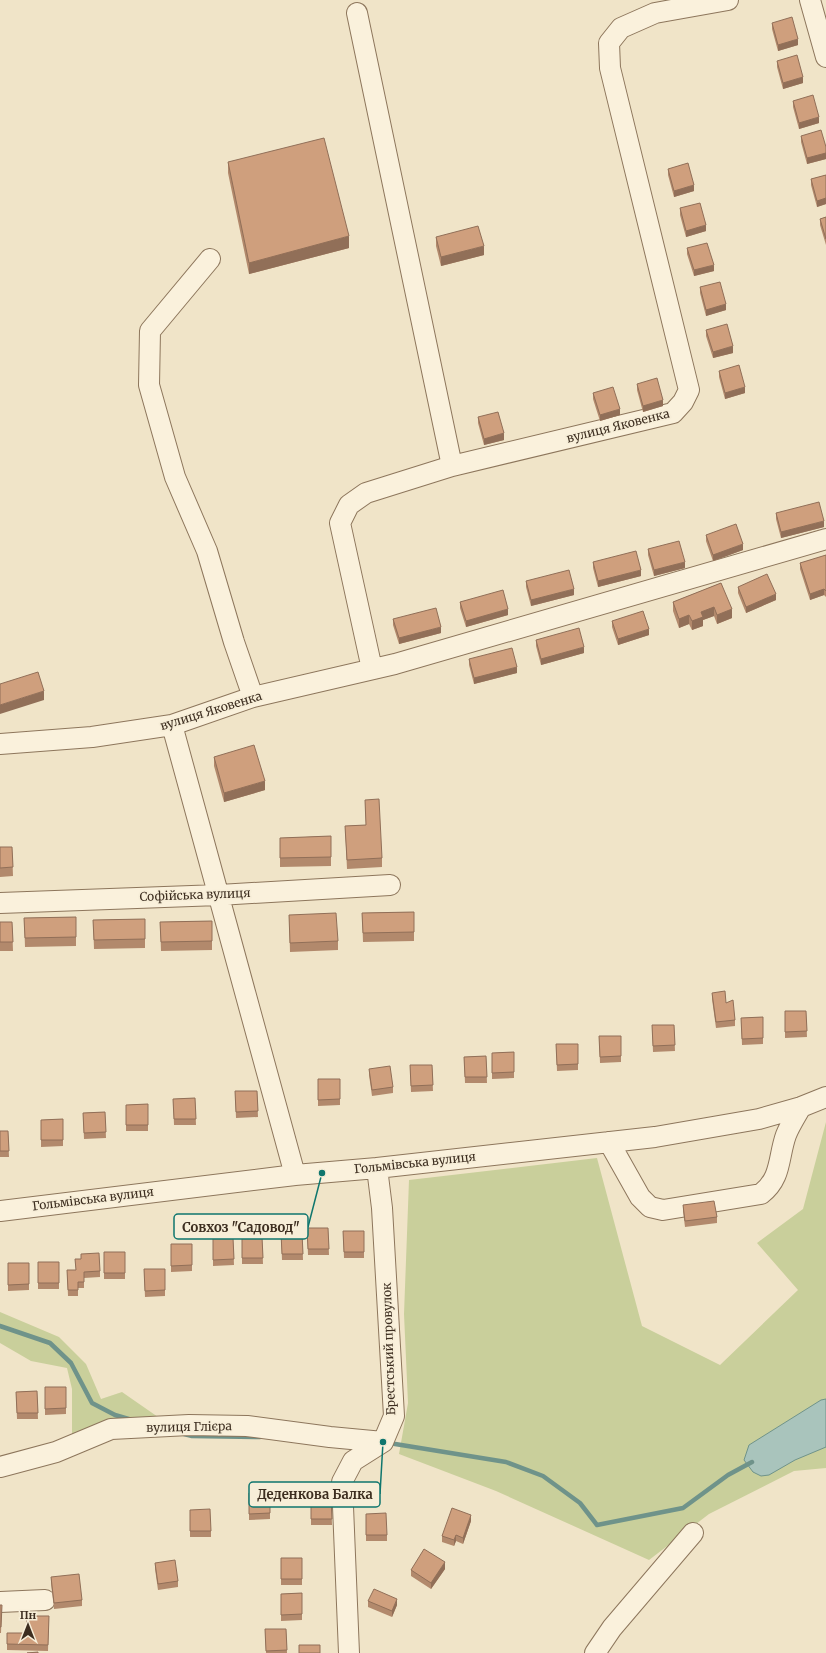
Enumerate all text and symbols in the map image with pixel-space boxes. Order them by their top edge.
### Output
street label: вулиця Яковенка [565,405,671,446]
street label: вулиця Яковенка [158,688,264,733]
street label: Софійська вулиця [139,885,251,904]
street label: Гольмівська вулиця [353,1149,477,1176]
street label: Гольмівська вулиця [31,1184,155,1213]
callout: Совхоз "Садовод" [174,1214,308,1239]
text: Совхоз "Садовод" [182,1219,300,1236]
street label: Брестський провулок [379,1282,398,1416]
street label: вулиця Глієра [146,1418,232,1435]
callout: Деденкова Балка [249,1482,380,1507]
text: Деденкова Балка [257,1486,373,1503]
north arrow [8,1605,48,1645]
text: Пн [20,1608,37,1622]

